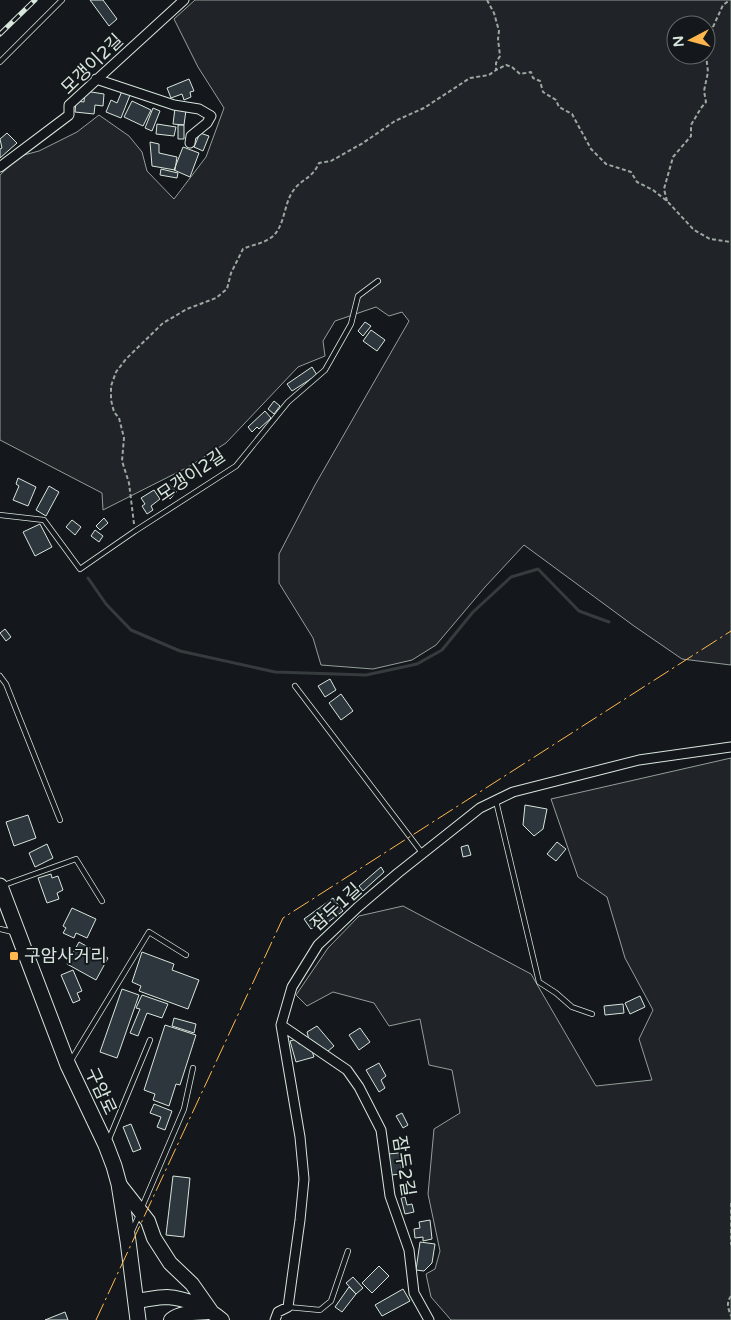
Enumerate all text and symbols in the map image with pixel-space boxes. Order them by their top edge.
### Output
north arrow [666,15,716,65]
street label: 모갱이2길 [56,29,128,99]
text: N [670,35,688,48]
street label: 모갱이2길 [153,444,229,506]
street label: 잠두1길 [306,878,366,936]
place label: 구암사거리 [24,945,107,967]
marker: 구암사거리 [8,950,20,962]
street label: 구암로 [81,1064,121,1118]
street label: 잠두2길 [388,1134,420,1198]

